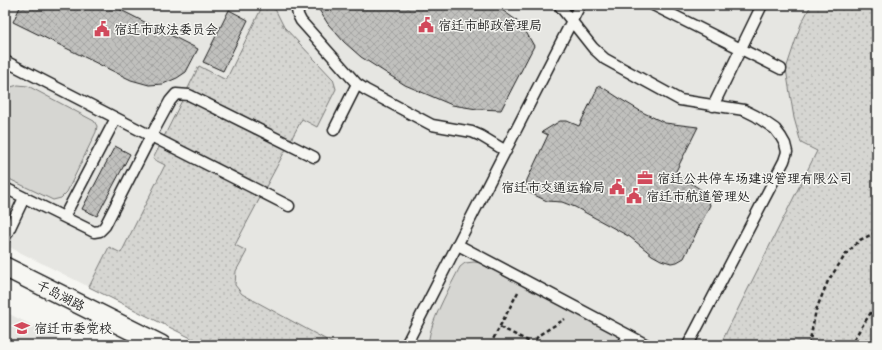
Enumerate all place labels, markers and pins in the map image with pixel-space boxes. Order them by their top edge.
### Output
public building icon: 宿迁市邮政管理局 [417,16,435,34]
place label: 宿迁市邮政管理局 [438,17,542,35]
public building icon: 宿迁市政法委员会 [93,20,111,38]
place label: 宿迁市政法委员会 [114,21,218,39]
office icon: 宿迁公共停车场建设管理有限公司 [636,169,654,187]
place label: 宿迁公共停车场建设管理有限公司 [657,170,852,188]
public building icon: 宿迁市交通运输局 [608,178,626,196]
place label: 宿迁市交通运输局 [501,179,605,197]
public building icon: 宿迁市航道管理处 [625,187,643,205]
place label: 宿迁市航道管理处 [646,188,750,206]
school or university icon: 宿迁市委党校 [13,319,31,337]
place label: 宿迁市委党校 [34,320,112,338]

